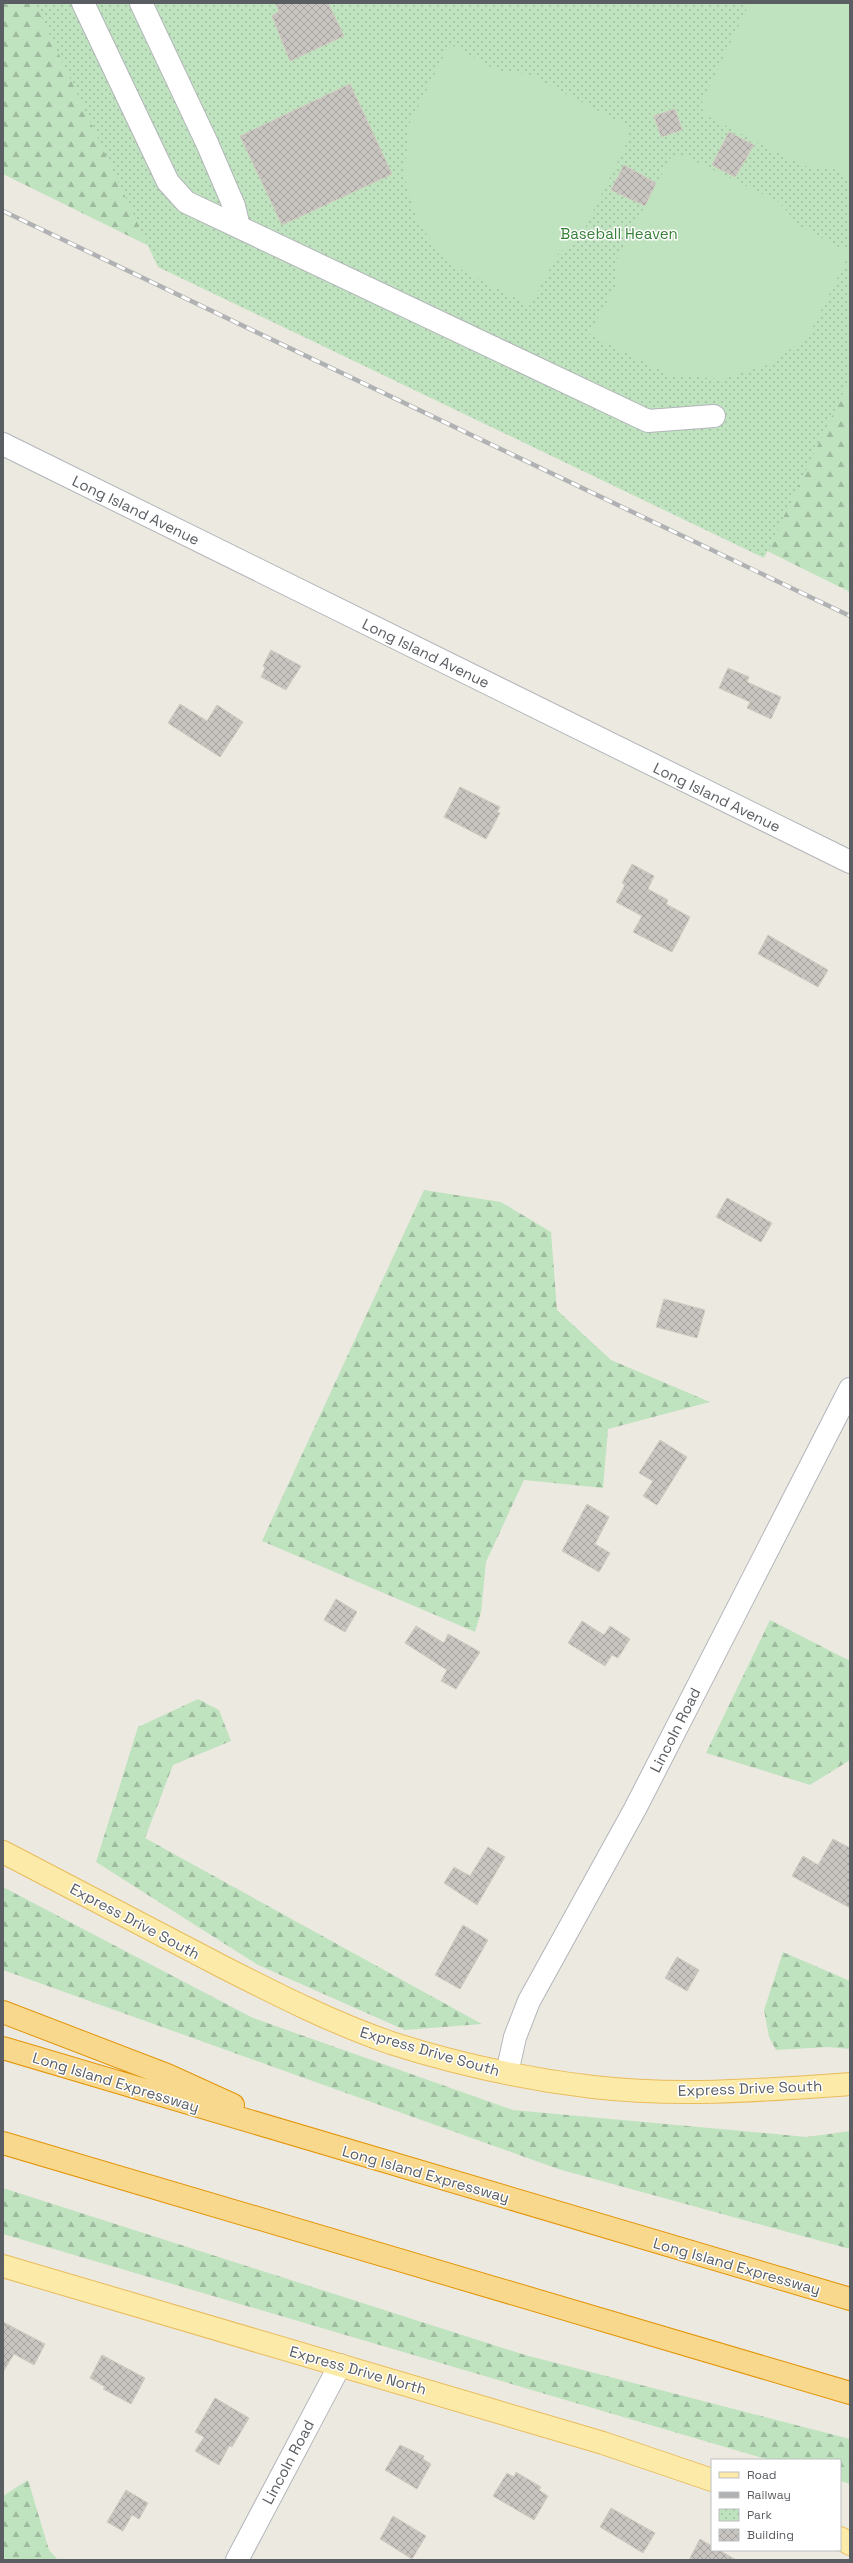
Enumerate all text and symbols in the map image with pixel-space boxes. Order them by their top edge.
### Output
park label: Baseball Heaven [560,224,678,243]
street label: Long Island Avenue [69,471,203,549]
street label: Long Island Avenue [359,614,493,692]
street label: Long Island Avenue [650,758,784,836]
street label: Lincoln Road [645,1684,705,1776]
street label: Express Drive South [67,1879,203,1963]
street label: Express Drive South [358,2022,502,2080]
street label: Long Island Expressway [30,2048,202,2116]
street label: Express Drive South [677,2076,823,2100]
street label: Long Island Expressway [340,2141,512,2207]
street label: Long Island Expressway [651,2233,823,2299]
street label: Express Drive North [287,2341,429,2399]
street label: Lincoln Road [258,2417,318,2507]
legend [711,2459,841,2551]
text: Road [747,2467,776,2483]
text: Railway [747,2487,791,2503]
text: Park [747,2507,772,2523]
text: Building [747,2527,794,2543]

